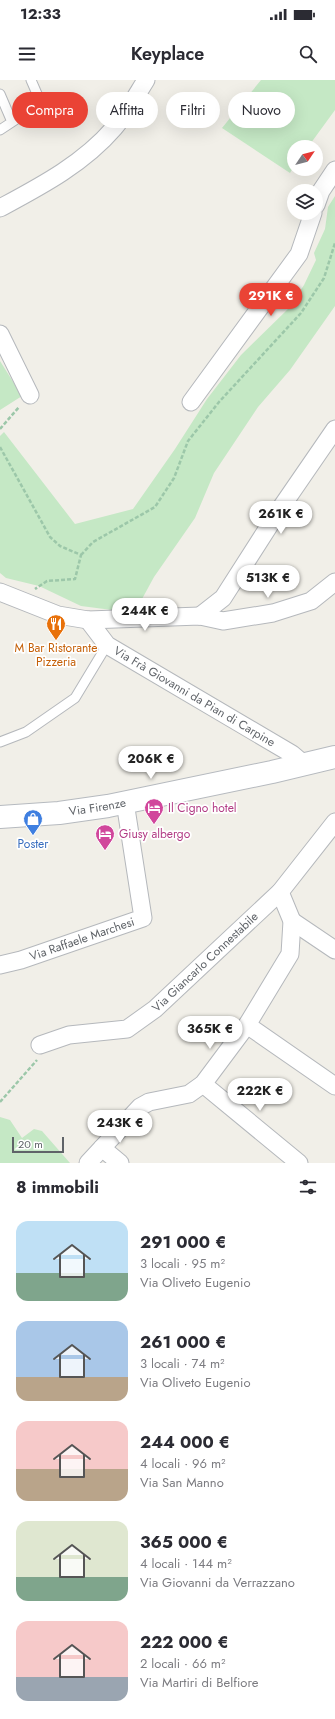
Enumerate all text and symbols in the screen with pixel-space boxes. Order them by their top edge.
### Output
text: 12:33 [20,3,61,25]
text: Keyplace [131,41,204,67]
icon: menu [16,43,38,65]
icon: search [297,43,319,65]
chip: Compra [12,92,88,128]
chip: Affitta [96,92,158,128]
chip: Filtri [166,92,220,128]
chip: Nuovo [228,92,295,128]
north arrow [287,140,323,176]
map controls [287,140,323,220]
button: layers [287,184,323,220]
pin: 291K € [238,283,304,317]
text: 291K € [248,286,294,305]
pin: 261K € [248,501,314,535]
text: 261K € [258,504,304,523]
pin: 513K € [235,565,301,599]
text: 513K € [246,568,290,587]
pin: 244K € [112,598,178,632]
text: 244K € [121,601,169,620]
restaurant icon: M Bar Ristorante Pizzeria [45,613,67,641]
place label: M Bar Ristorante Pizzeria [15,639,97,671]
street label: Via Frà Giovanni da Pian di Carpine [110,642,279,751]
pin: 206K € [118,746,184,780]
text: 206K € [127,749,175,768]
street label: Via Firenze [68,794,128,820]
hotel icon: Il Cigno hotel [143,797,165,825]
place label: Il Cigno hotel [168,799,237,817]
shop icon: Poster [22,808,44,836]
hotel icon: Giusy albergo [94,823,116,851]
place label: Giusy albergo [119,825,191,843]
place label: Poster [18,835,49,853]
street label: Via Giancarlo Connestabile [148,908,262,1016]
street label: Via Raffaele Marchesi [27,913,137,965]
pin: 365K € [177,1016,243,1050]
text: 365K € [187,1019,233,1038]
pin: 222K € [227,1078,293,1112]
text: 222K € [236,1081,284,1100]
pin: 243K € [87,1110,153,1144]
text: 243K € [96,1113,144,1132]
scale bar [12,1135,64,1154]
text: 20 m [18,1136,43,1152]
text: 8 immobili [16,1175,99,1199]
icon: filters [297,1176,319,1198]
text: 291 000 € [140,1230,226,1254]
icon: home [48,1237,96,1285]
text: 3 locali · 95 m² [140,1254,225,1273]
text: Via Oliveto Eugenio [140,1273,250,1292]
text: 261 000 € [140,1330,226,1354]
icon: home [48,1337,96,1385]
text: 3 locali · 74 m² [140,1354,225,1373]
text: Via Oliveto Eugenio [140,1373,250,1392]
text: 244 000 € [140,1430,230,1454]
icon: home [48,1437,96,1485]
text: 4 locali · 96 m² [140,1454,226,1473]
text: Via San Manno [140,1473,224,1492]
text: 365 000 € [140,1530,228,1554]
icon: home [48,1537,96,1585]
text: 4 locali · 144 m² [140,1554,232,1573]
text: Via Giovanni da Verrazzano [140,1573,295,1592]
text: 222 000 € [140,1630,229,1654]
icon: home [48,1637,96,1685]
text: 2 locali · 66 m² [140,1654,225,1673]
text: Via Martiri di Belfiore [140,1673,258,1692]

